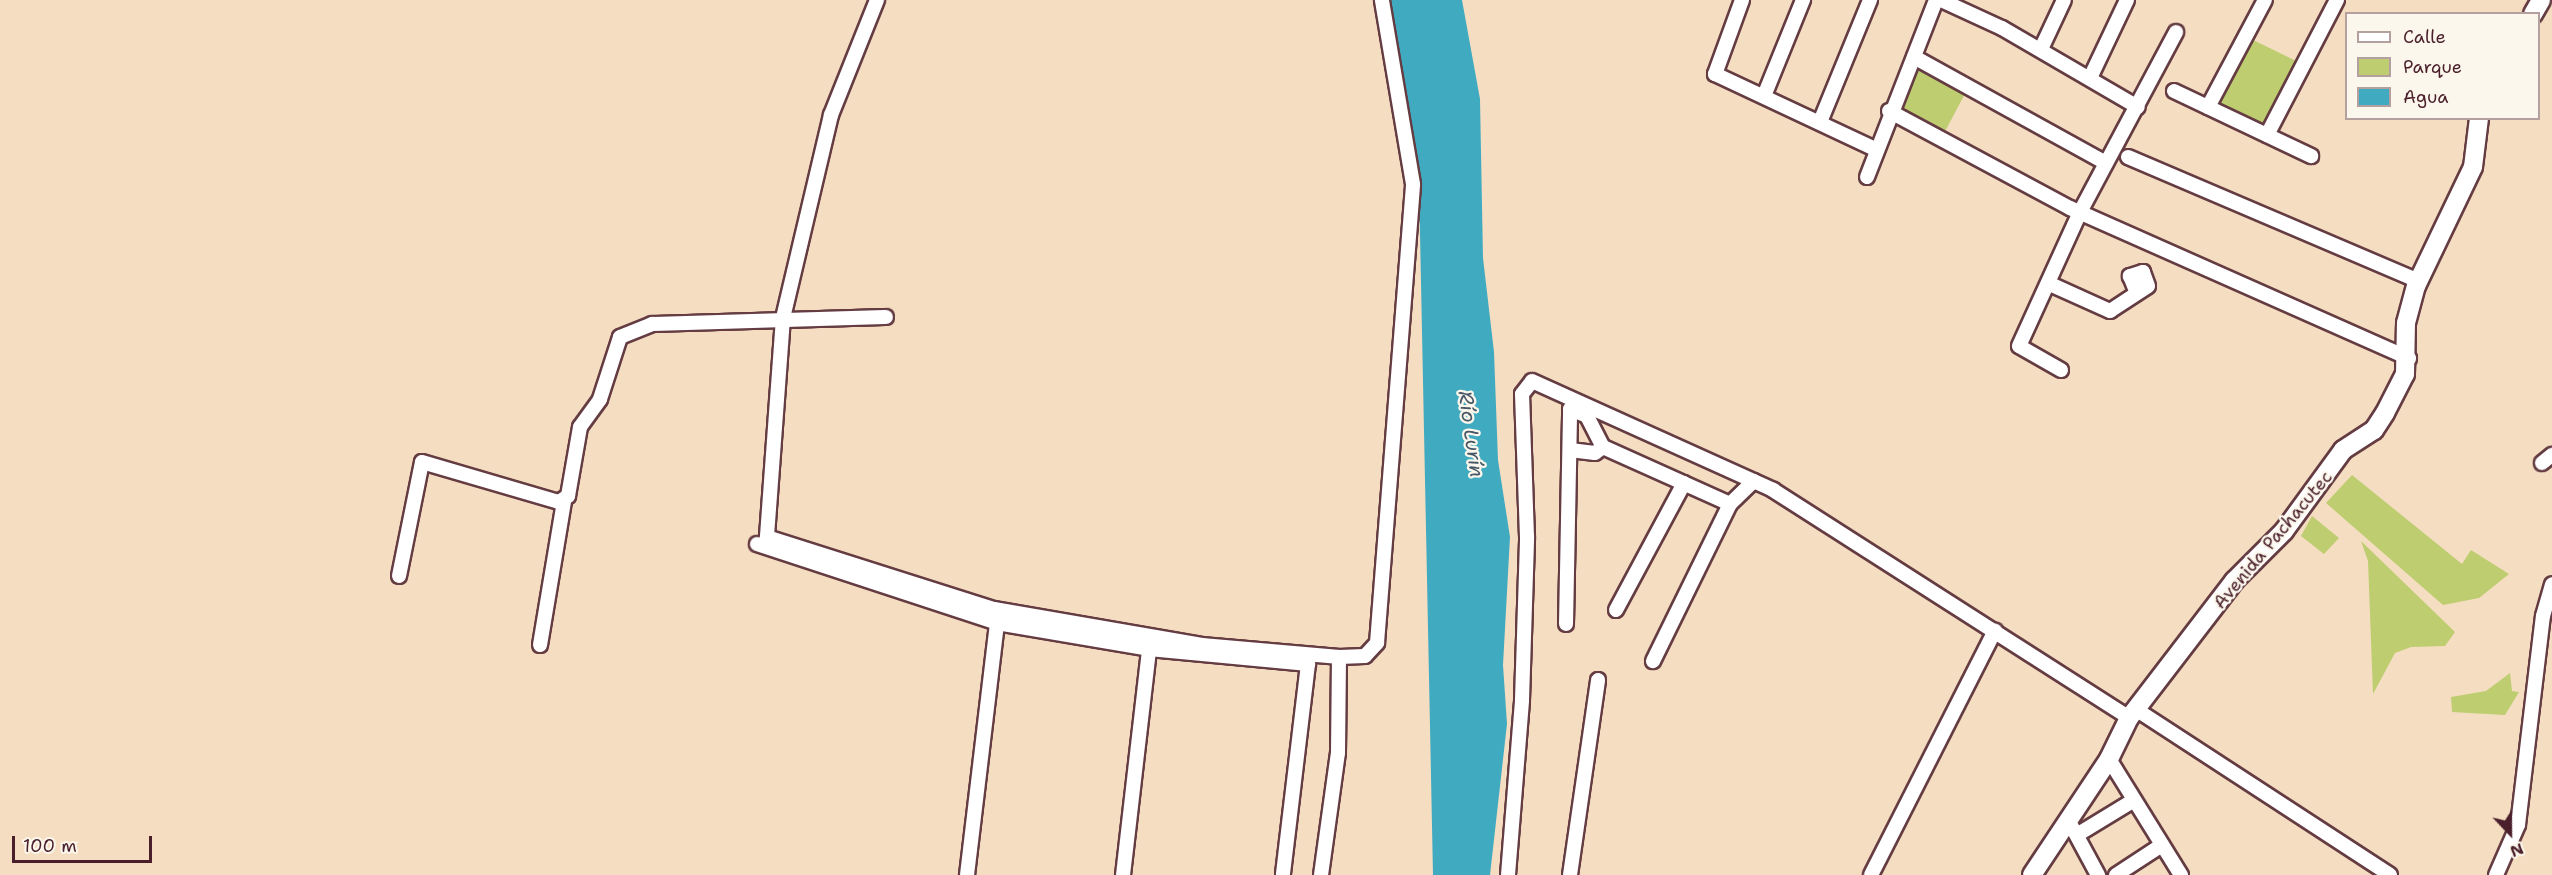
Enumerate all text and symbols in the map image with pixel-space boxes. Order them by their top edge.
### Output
legend [2345,12,2540,120]
text: Calle [2403,25,2446,49]
text: Parque [2403,55,2462,79]
text: Agua [2403,85,2448,109]
water label: Río Lurín [1453,389,1489,479]
street label: Avenida Pachacutec [2209,467,2337,613]
north arrow [2480,803,2540,863]
scale bar [15,824,154,862]
text: 100 m [23,834,77,858]
text: N [2507,838,2527,862]

